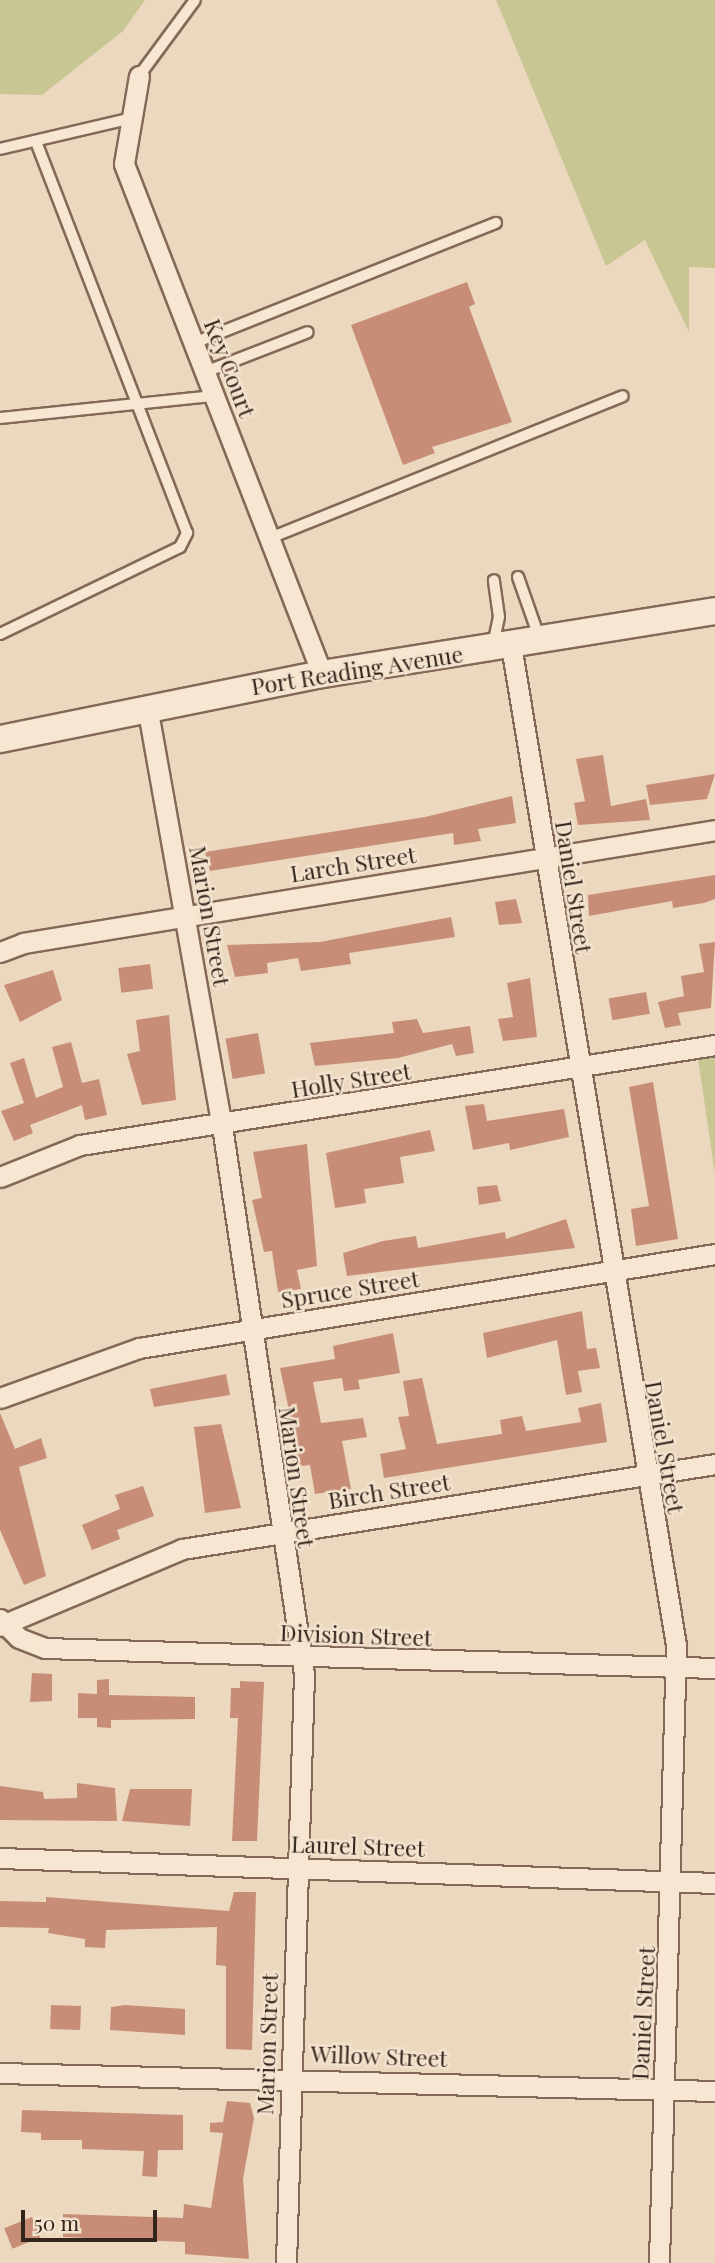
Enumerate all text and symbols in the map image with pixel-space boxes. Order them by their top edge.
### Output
street label: Key Court [198,315,262,421]
street label: Port Reading Avenue [249,640,465,700]
street label: Daniel Street [550,819,598,955]
street label: Larch Street [288,840,418,888]
street label: Marion Street [184,844,236,988]
street label: Holly Street [289,1057,413,1103]
street label: Spruce Street [279,1264,421,1314]
street label: Daniel Street [640,1379,690,1515]
street label: Marion Street [273,1405,321,1549]
street label: Birch Street [326,1468,452,1514]
street label: Division Street [279,1619,433,1651]
street label: Laurel Street [291,1830,425,1862]
street label: Daniel Street [626,1945,660,2081]
street label: Marion Street [251,1972,283,2116]
street label: Willow Street [310,2040,448,2072]
scale bar [24,2196,161,2240]
text: 50 m [34,2208,79,2236]

